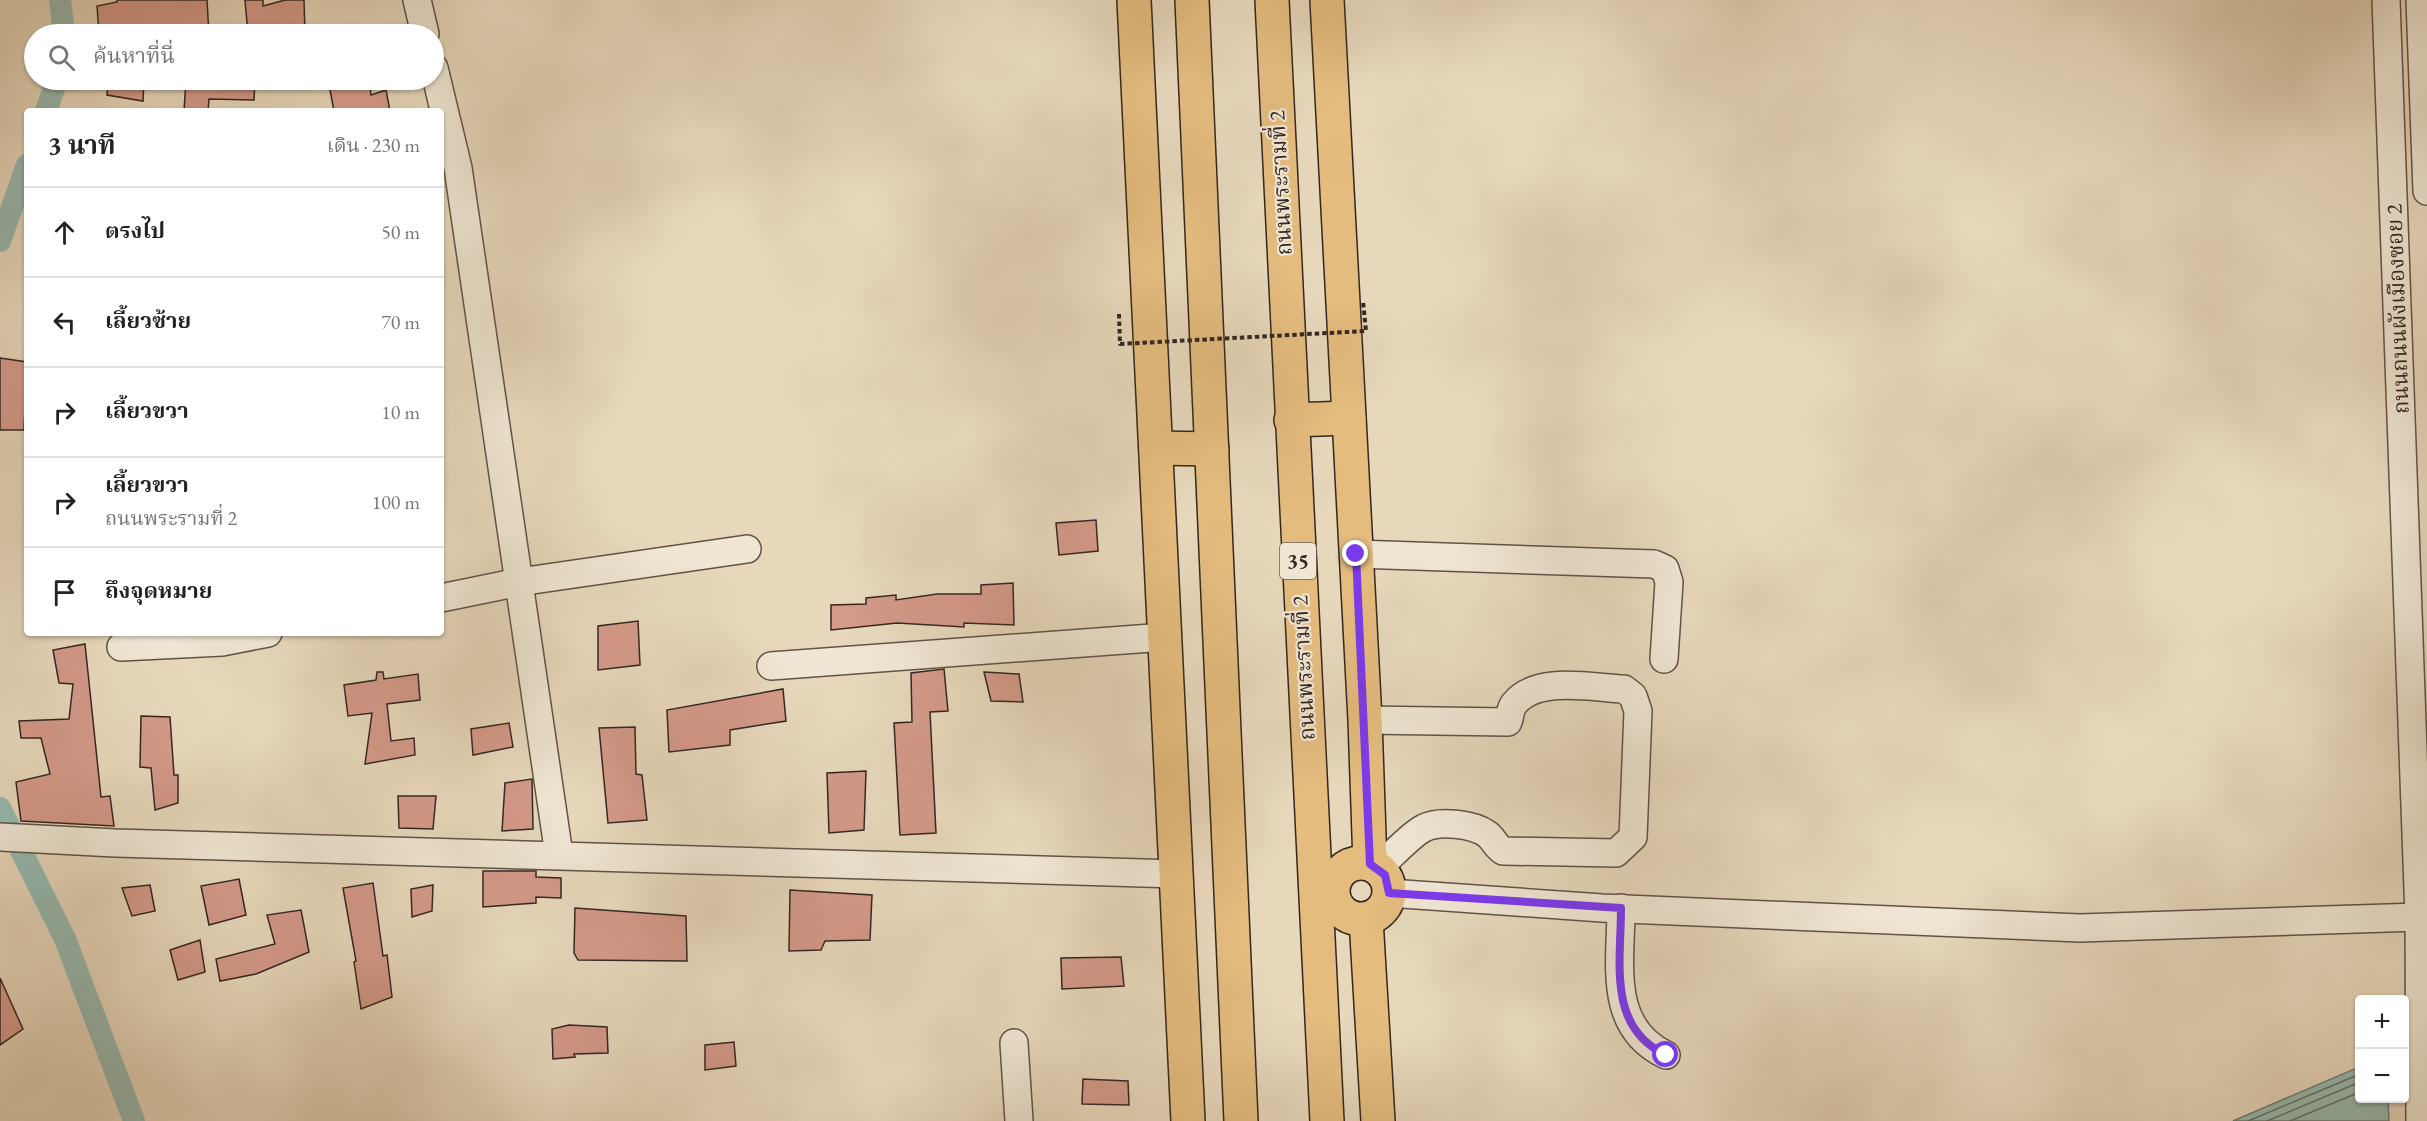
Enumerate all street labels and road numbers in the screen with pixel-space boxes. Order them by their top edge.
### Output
street label: ถนนพระรามที่ 2 [1260,109,1299,256]
street label: ถนนถนนผังเมืองซอย 2 [2379,203,2416,415]
road number: 35 [1280,543,1316,579]
street label: ถนนพระรามที่ 2 [1283,594,1322,741]

